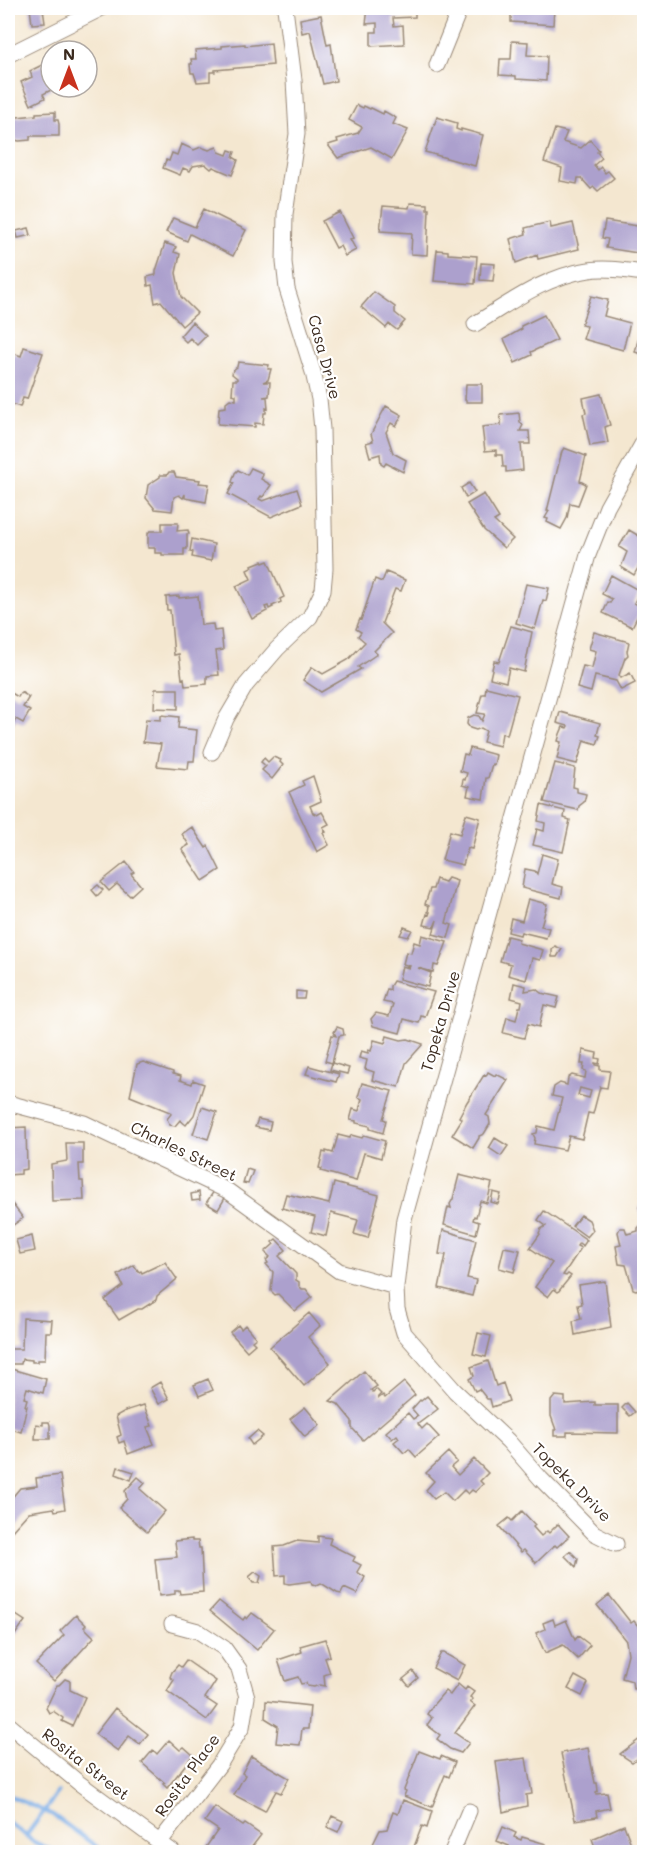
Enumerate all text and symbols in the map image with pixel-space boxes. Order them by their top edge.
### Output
north arrow [39,39,99,99]
text: N [63,43,75,64]
street label: Casa Drive [304,312,347,401]
street label: Topeka Drive [415,968,464,1074]
street label: Charles Street [127,1116,241,1185]
street label: Topeka Drive [528,1437,617,1526]
street label: Rosita Street [38,1723,134,1804]
street label: Rosita Place [149,1729,224,1820]

